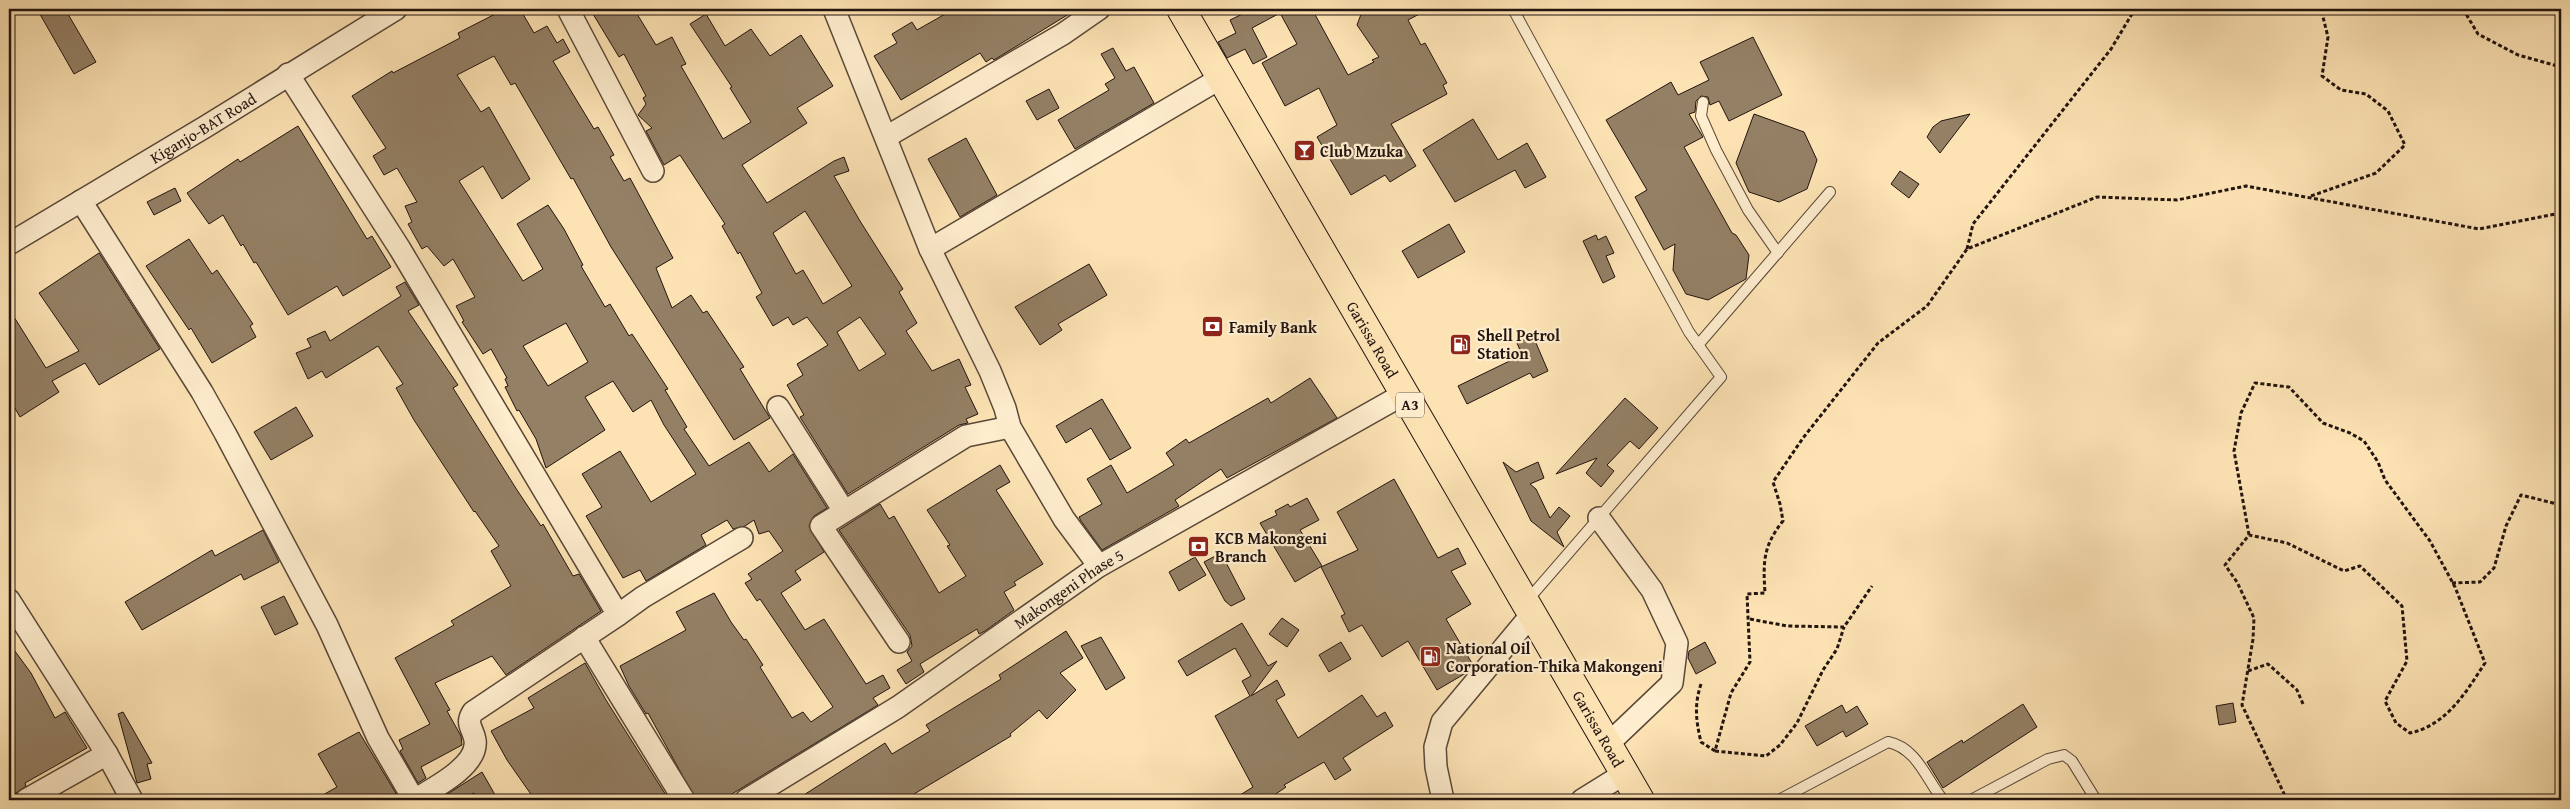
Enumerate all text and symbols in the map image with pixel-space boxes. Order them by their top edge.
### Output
street label: Kiganjo-BAT Road [145,86,261,169]
bar icon: Club Mzuka [1292,139,1316,163]
place label: Club Mzuka [1320,139,1404,163]
street label: Garissa Road [1341,296,1405,383]
bank icon: Family Bank [1201,315,1225,339]
place label: Family Bank [1229,315,1318,339]
place label: Shell Petrol Station [1477,323,1560,365]
fuel station icon: Shell Petrol Station [1449,332,1473,356]
road number: A3 [1396,392,1424,418]
place label: KCB Makongeni Branch [1215,526,1327,568]
bank icon: KCB Makongeni Branch [1187,535,1211,559]
street label: Makongeni Phase 5 [1009,543,1128,634]
place label: National Oil Corporation-Thika Makongeni [1446,636,1663,678]
fuel station icon: National Oil Corporation-Thika Makongeni [1418,645,1442,669]
street label: Garissa Road [1567,686,1631,772]

